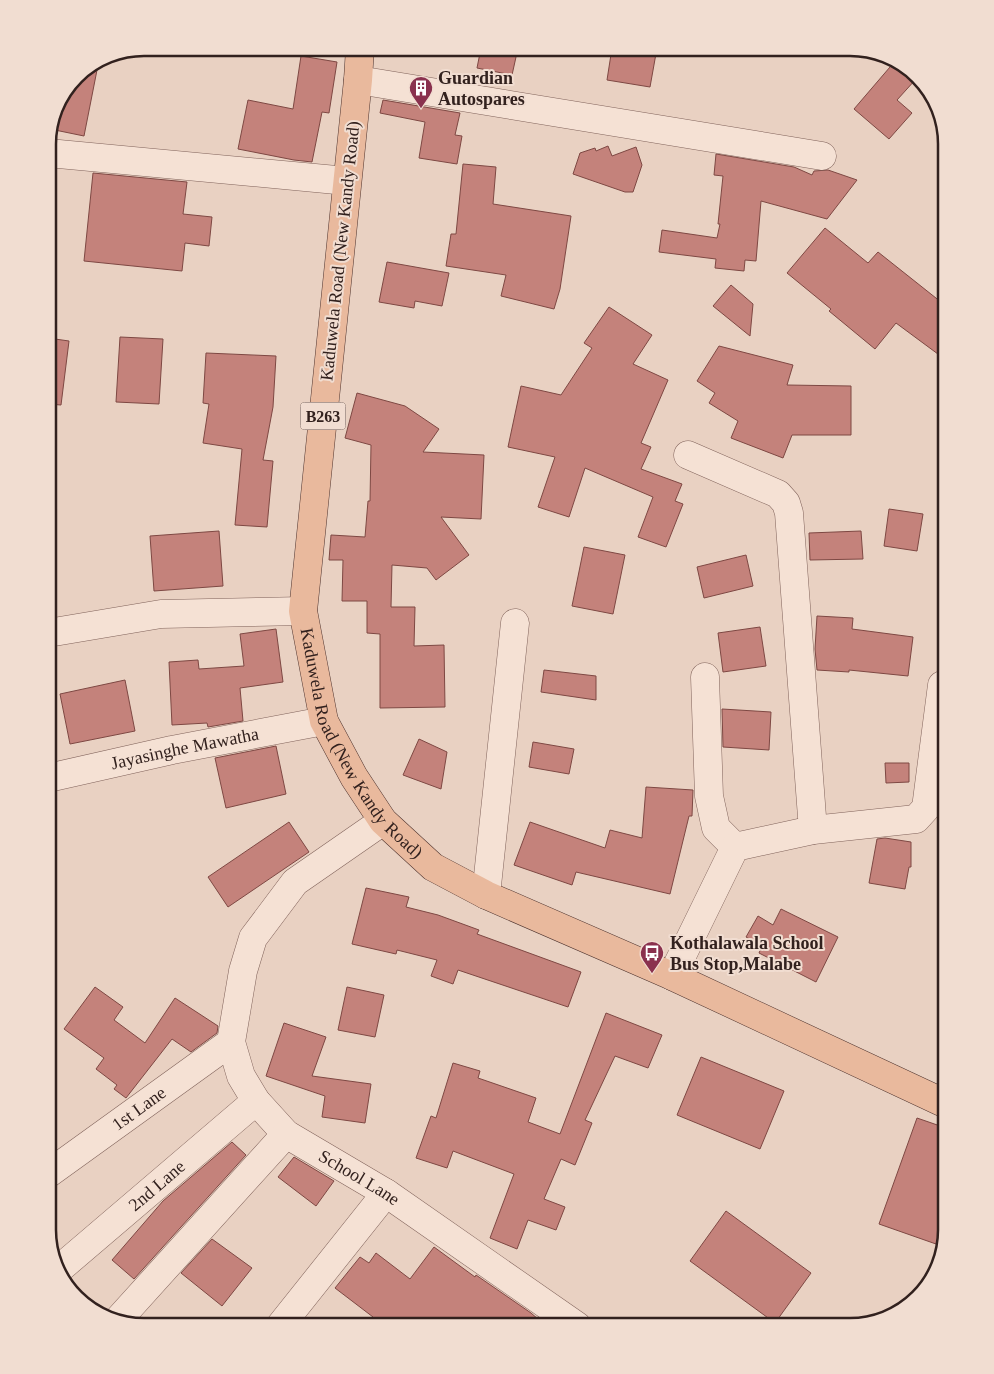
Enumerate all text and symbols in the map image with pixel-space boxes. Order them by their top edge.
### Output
place label: Guardian Autospares [438,68,525,109]
building icon: Guardian Autospares [408,75,434,109]
street label: Kaduwela Road (New Kandy Road) [316,120,365,382]
road number: B263 [300,402,346,430]
street label: Kaduwela Road (New Kandy Road) [296,626,427,863]
street label: Jayasinghe Mawatha [109,724,260,774]
place label: Kothalawala School Bus Stop,Malabe [670,933,824,974]
bus stop icon: Kothalawala School Bus Stop,Malabe [639,940,665,974]
street label: 1st Lane [108,1082,170,1135]
street label: School Lane [315,1146,404,1209]
street label: 2nd Lane [125,1156,189,1215]

